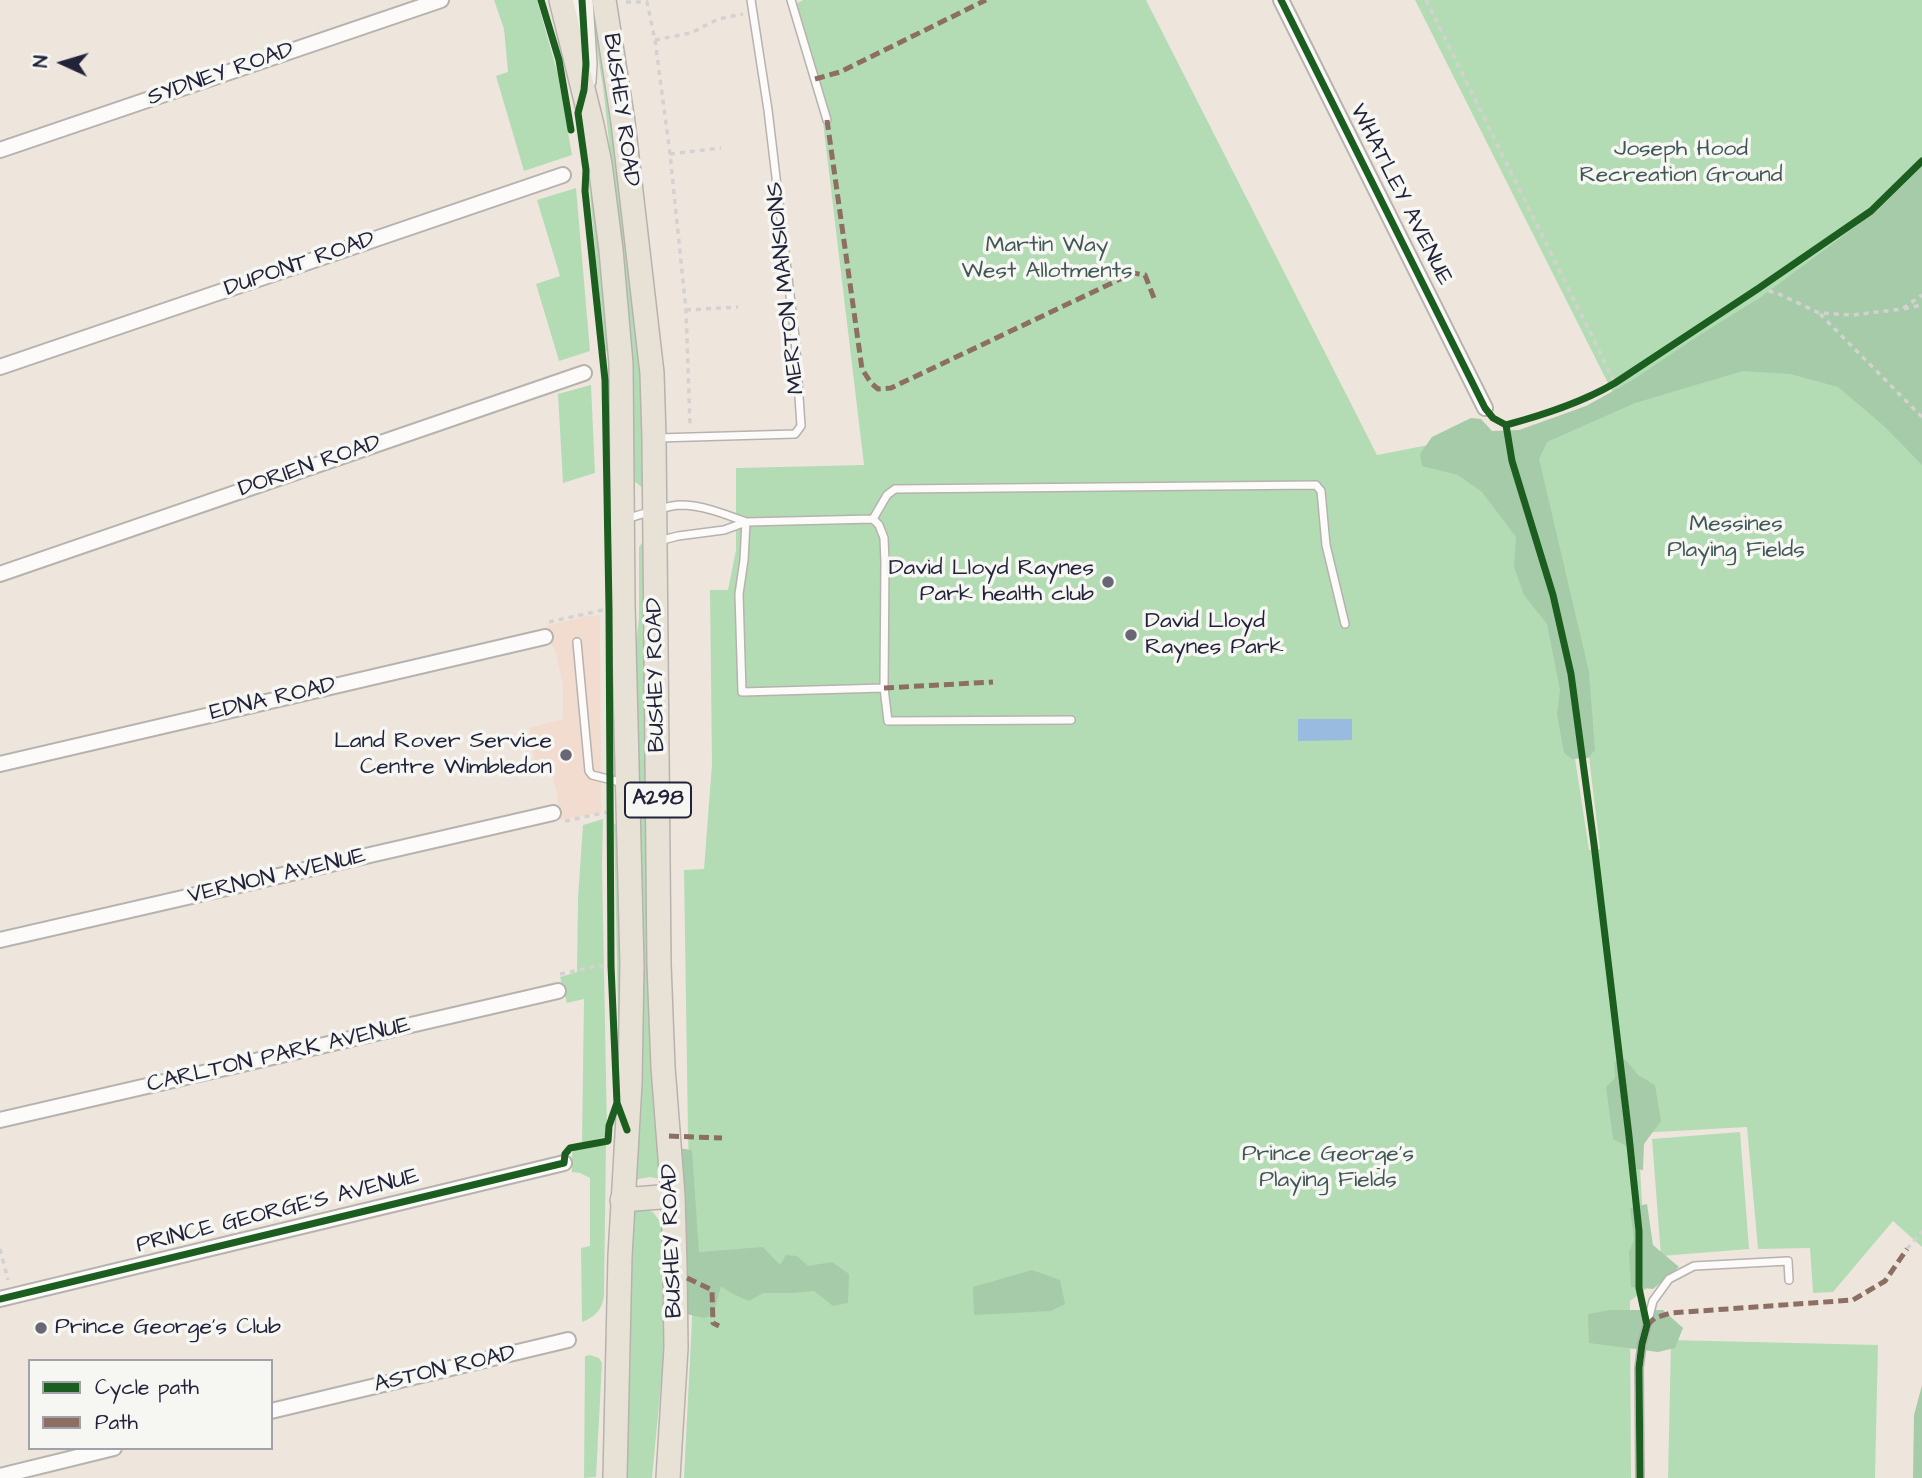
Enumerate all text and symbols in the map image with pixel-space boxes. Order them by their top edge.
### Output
north arrow [28,28,98,98]
street label: BUSHEY ROAD [596,32,644,188]
street label: SYDNEY ROAD [144,37,298,113]
text: N [28,55,55,68]
street label: WHATLEY AVENUE [1342,100,1458,290]
park label: Joseph Hood Recreation Ground [1579,136,1783,190]
street label: MERTON MANSIONS [762,180,812,396]
street label: DUPONT ROAD [221,226,379,304]
park label: Martin Way West Allotments [961,232,1133,286]
street label: DORIEN ROAD [235,430,385,504]
park label: Messines Playing Fields [1667,511,1805,565]
place label: David Lloyd Raynes Park health club [889,555,1094,609]
marker: David Lloyd Raynes Park health club [1100,574,1116,590]
street label: BUSHEY ROAD [642,598,672,752]
place label: David Lloyd Raynes Park [1145,608,1284,662]
marker: David Lloyd Raynes Park [1123,627,1139,643]
street label: EDNA ROAD [207,672,339,728]
place label: Land Rover Service Centre Wimbledon [334,728,552,782]
marker: Land Rover Service Centre Wimbledon [558,747,574,763]
road number: A298 [625,782,691,818]
street label: VERNON AVENUE [185,843,369,911]
street label: CARLTON PARK AVENUE [145,1012,413,1100]
park label: Prince George's Playing Fields [1242,1141,1414,1195]
street label: PRINCE GEORGE'S AVENUE [134,1163,422,1261]
street label: BUSHEY ROAD [657,1163,689,1319]
place label: Prince George's Club [55,1314,281,1342]
marker: Prince George's Club [33,1320,49,1336]
street label: ASTON ROAD [372,1340,518,1400]
legend [28,1359,273,1450]
text: Cycle path [95,1373,199,1402]
text: Path [95,1408,138,1437]

